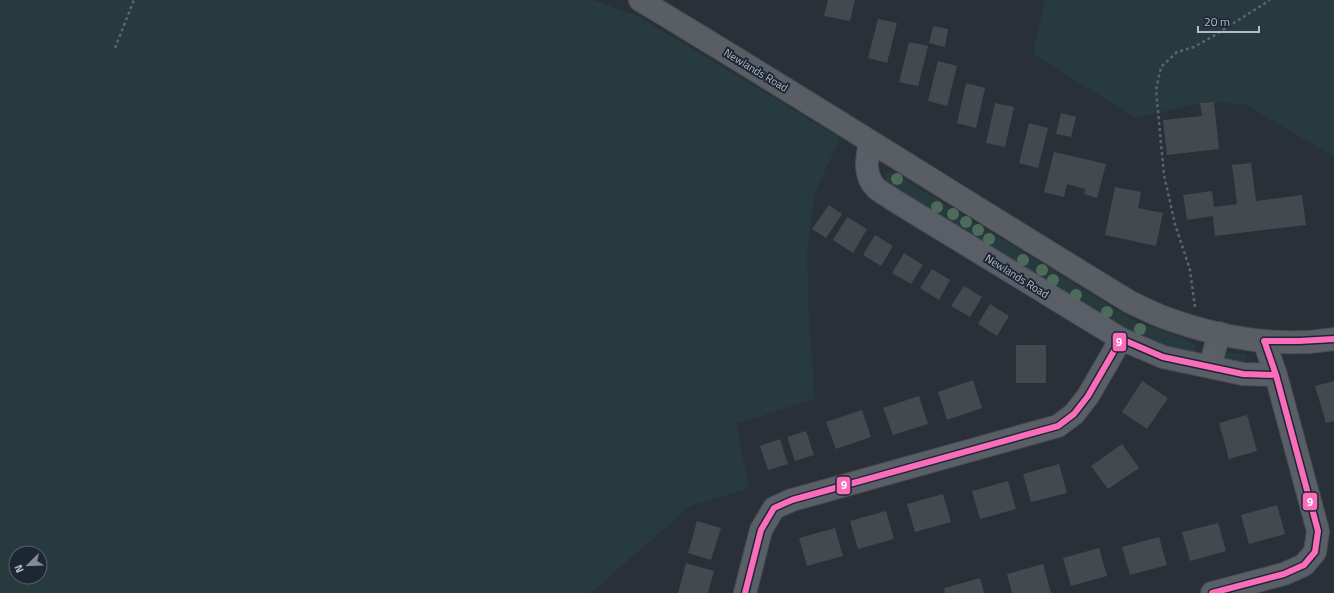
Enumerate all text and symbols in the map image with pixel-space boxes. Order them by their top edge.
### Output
scale bar [1198,8,1259,34]
text: 20 m [1204,12,1230,31]
street label: Newlands Road [721,45,791,96]
street label: Newlands Road [982,250,1052,302]
line badge: 9 [1112,332,1127,352]
text: 9 [1116,334,1122,350]
line badge: 9 [836,476,851,495]
text: 9 [841,477,847,493]
line badge: 9 [1302,492,1318,511]
text: 9 [1307,494,1313,510]
north arrow [8,545,48,585]
text: N [10,562,28,576]

